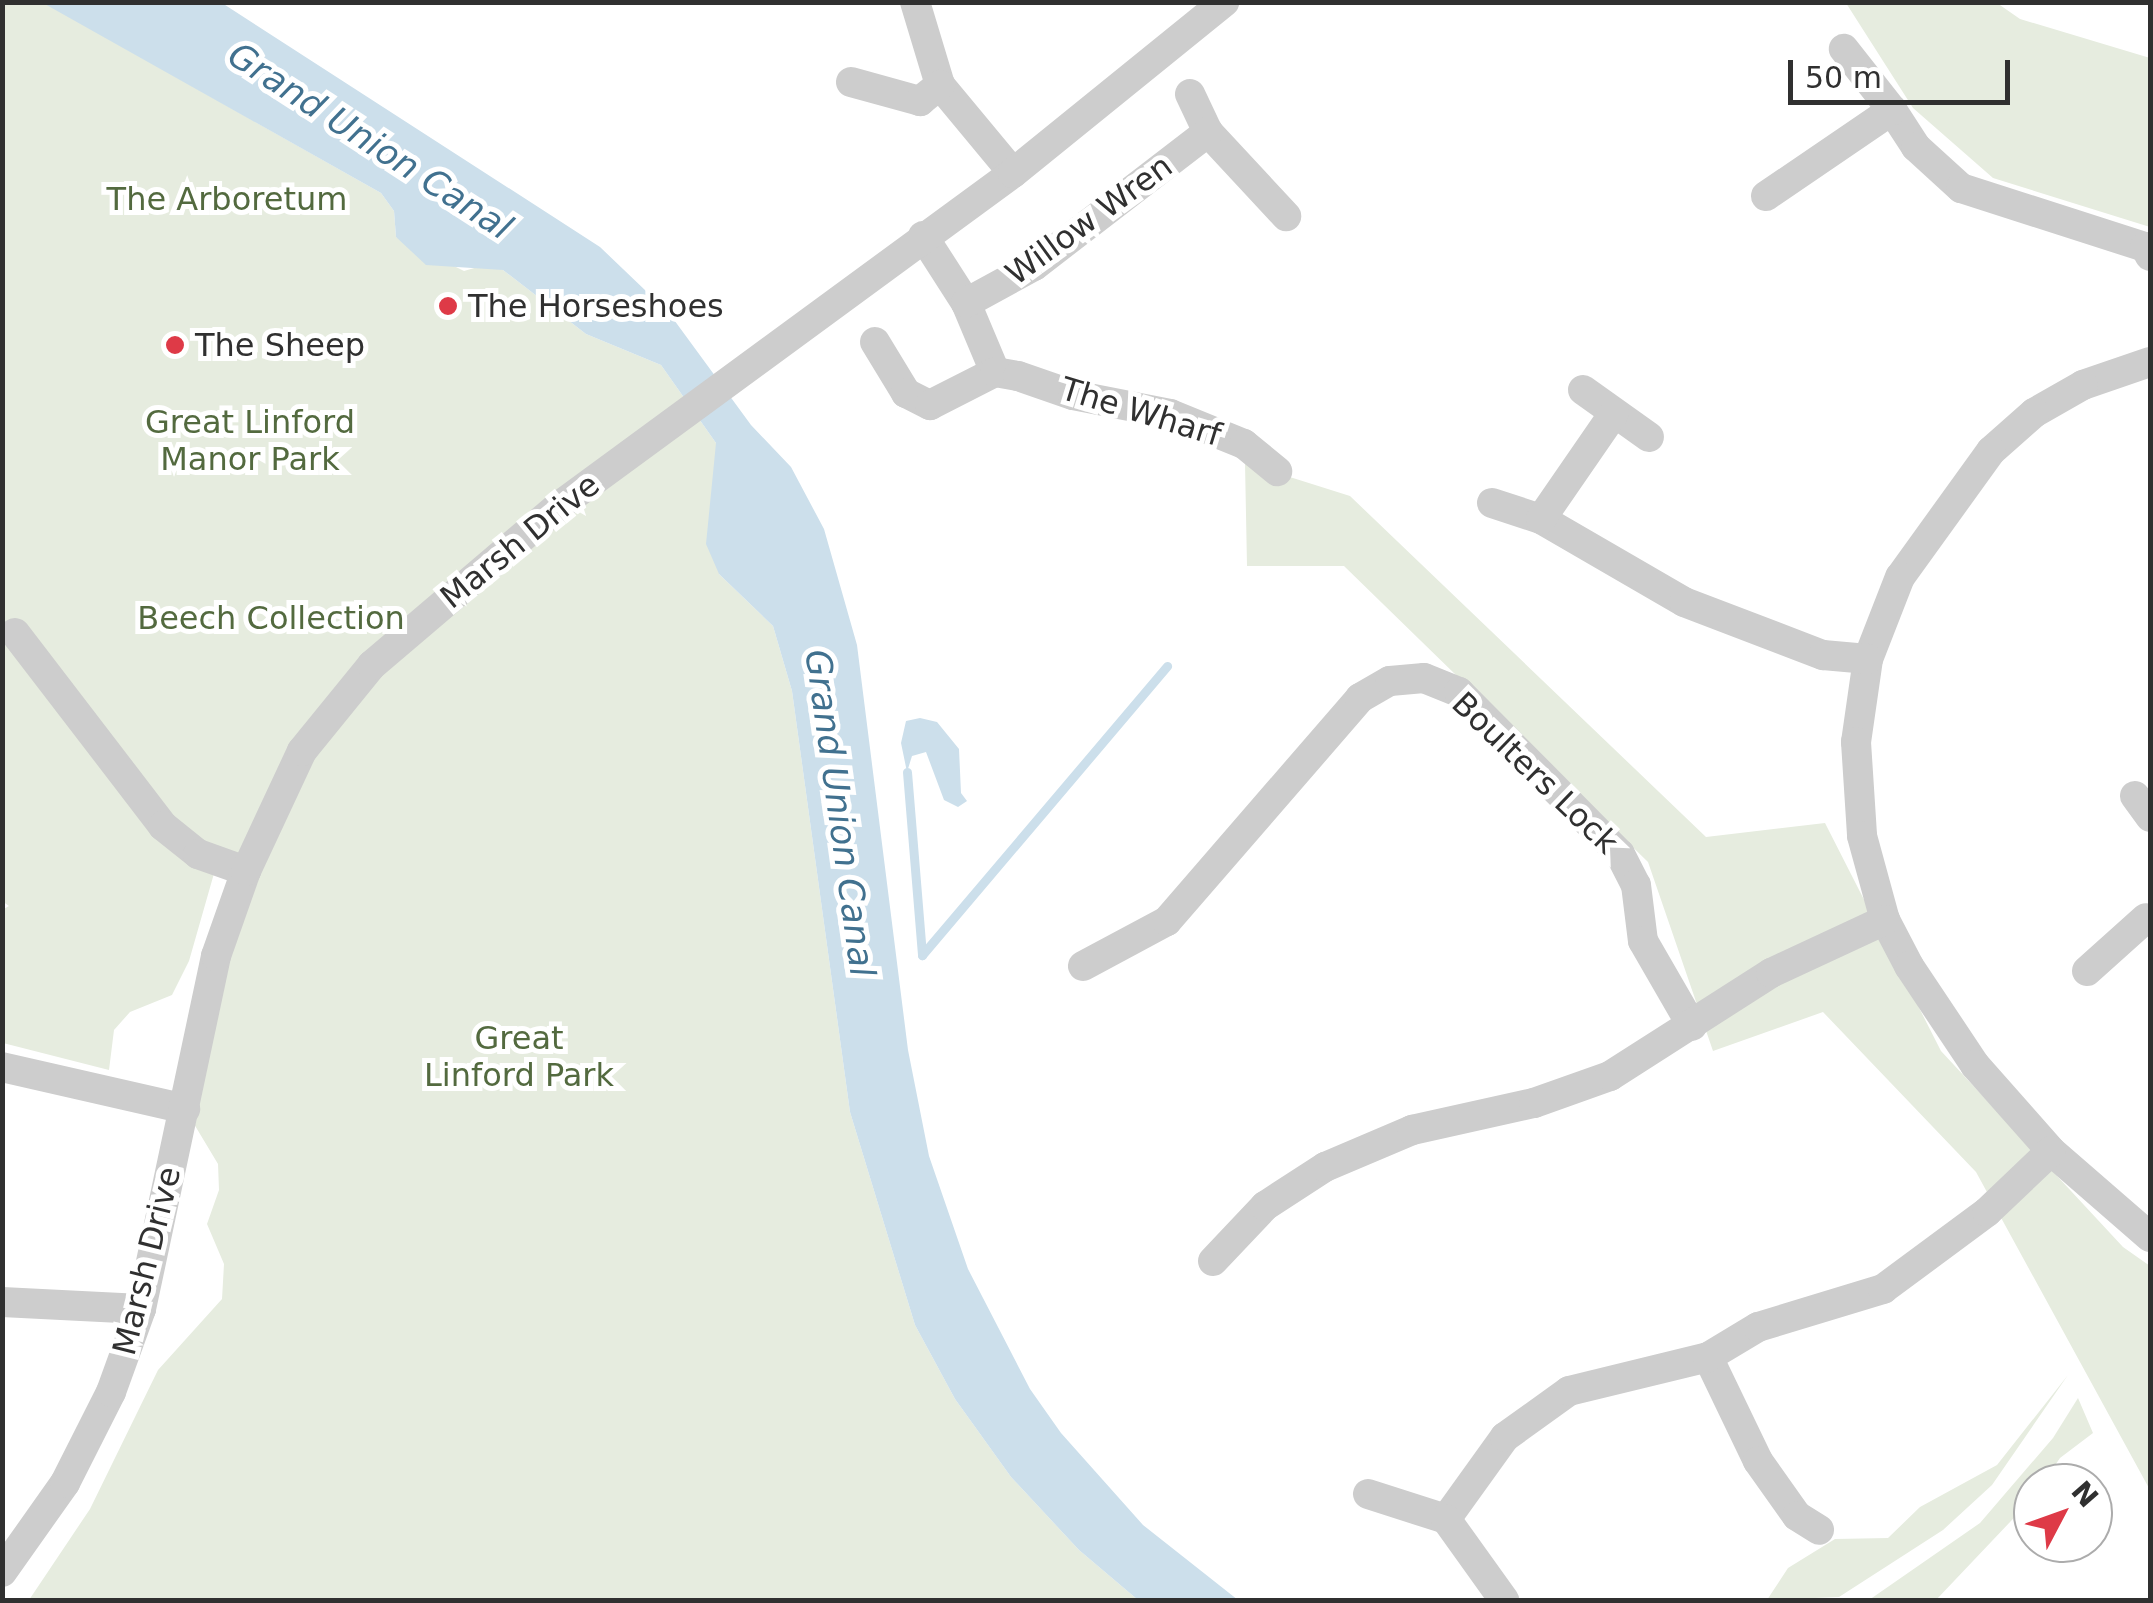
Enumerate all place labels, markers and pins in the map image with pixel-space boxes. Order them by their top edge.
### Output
place label: The Horseshoes [468,287,724,325]
marker: The Horseshoes [437,295,459,317]
place label: The Sheep [195,326,365,364]
marker: The Sheep [164,334,186,356]

